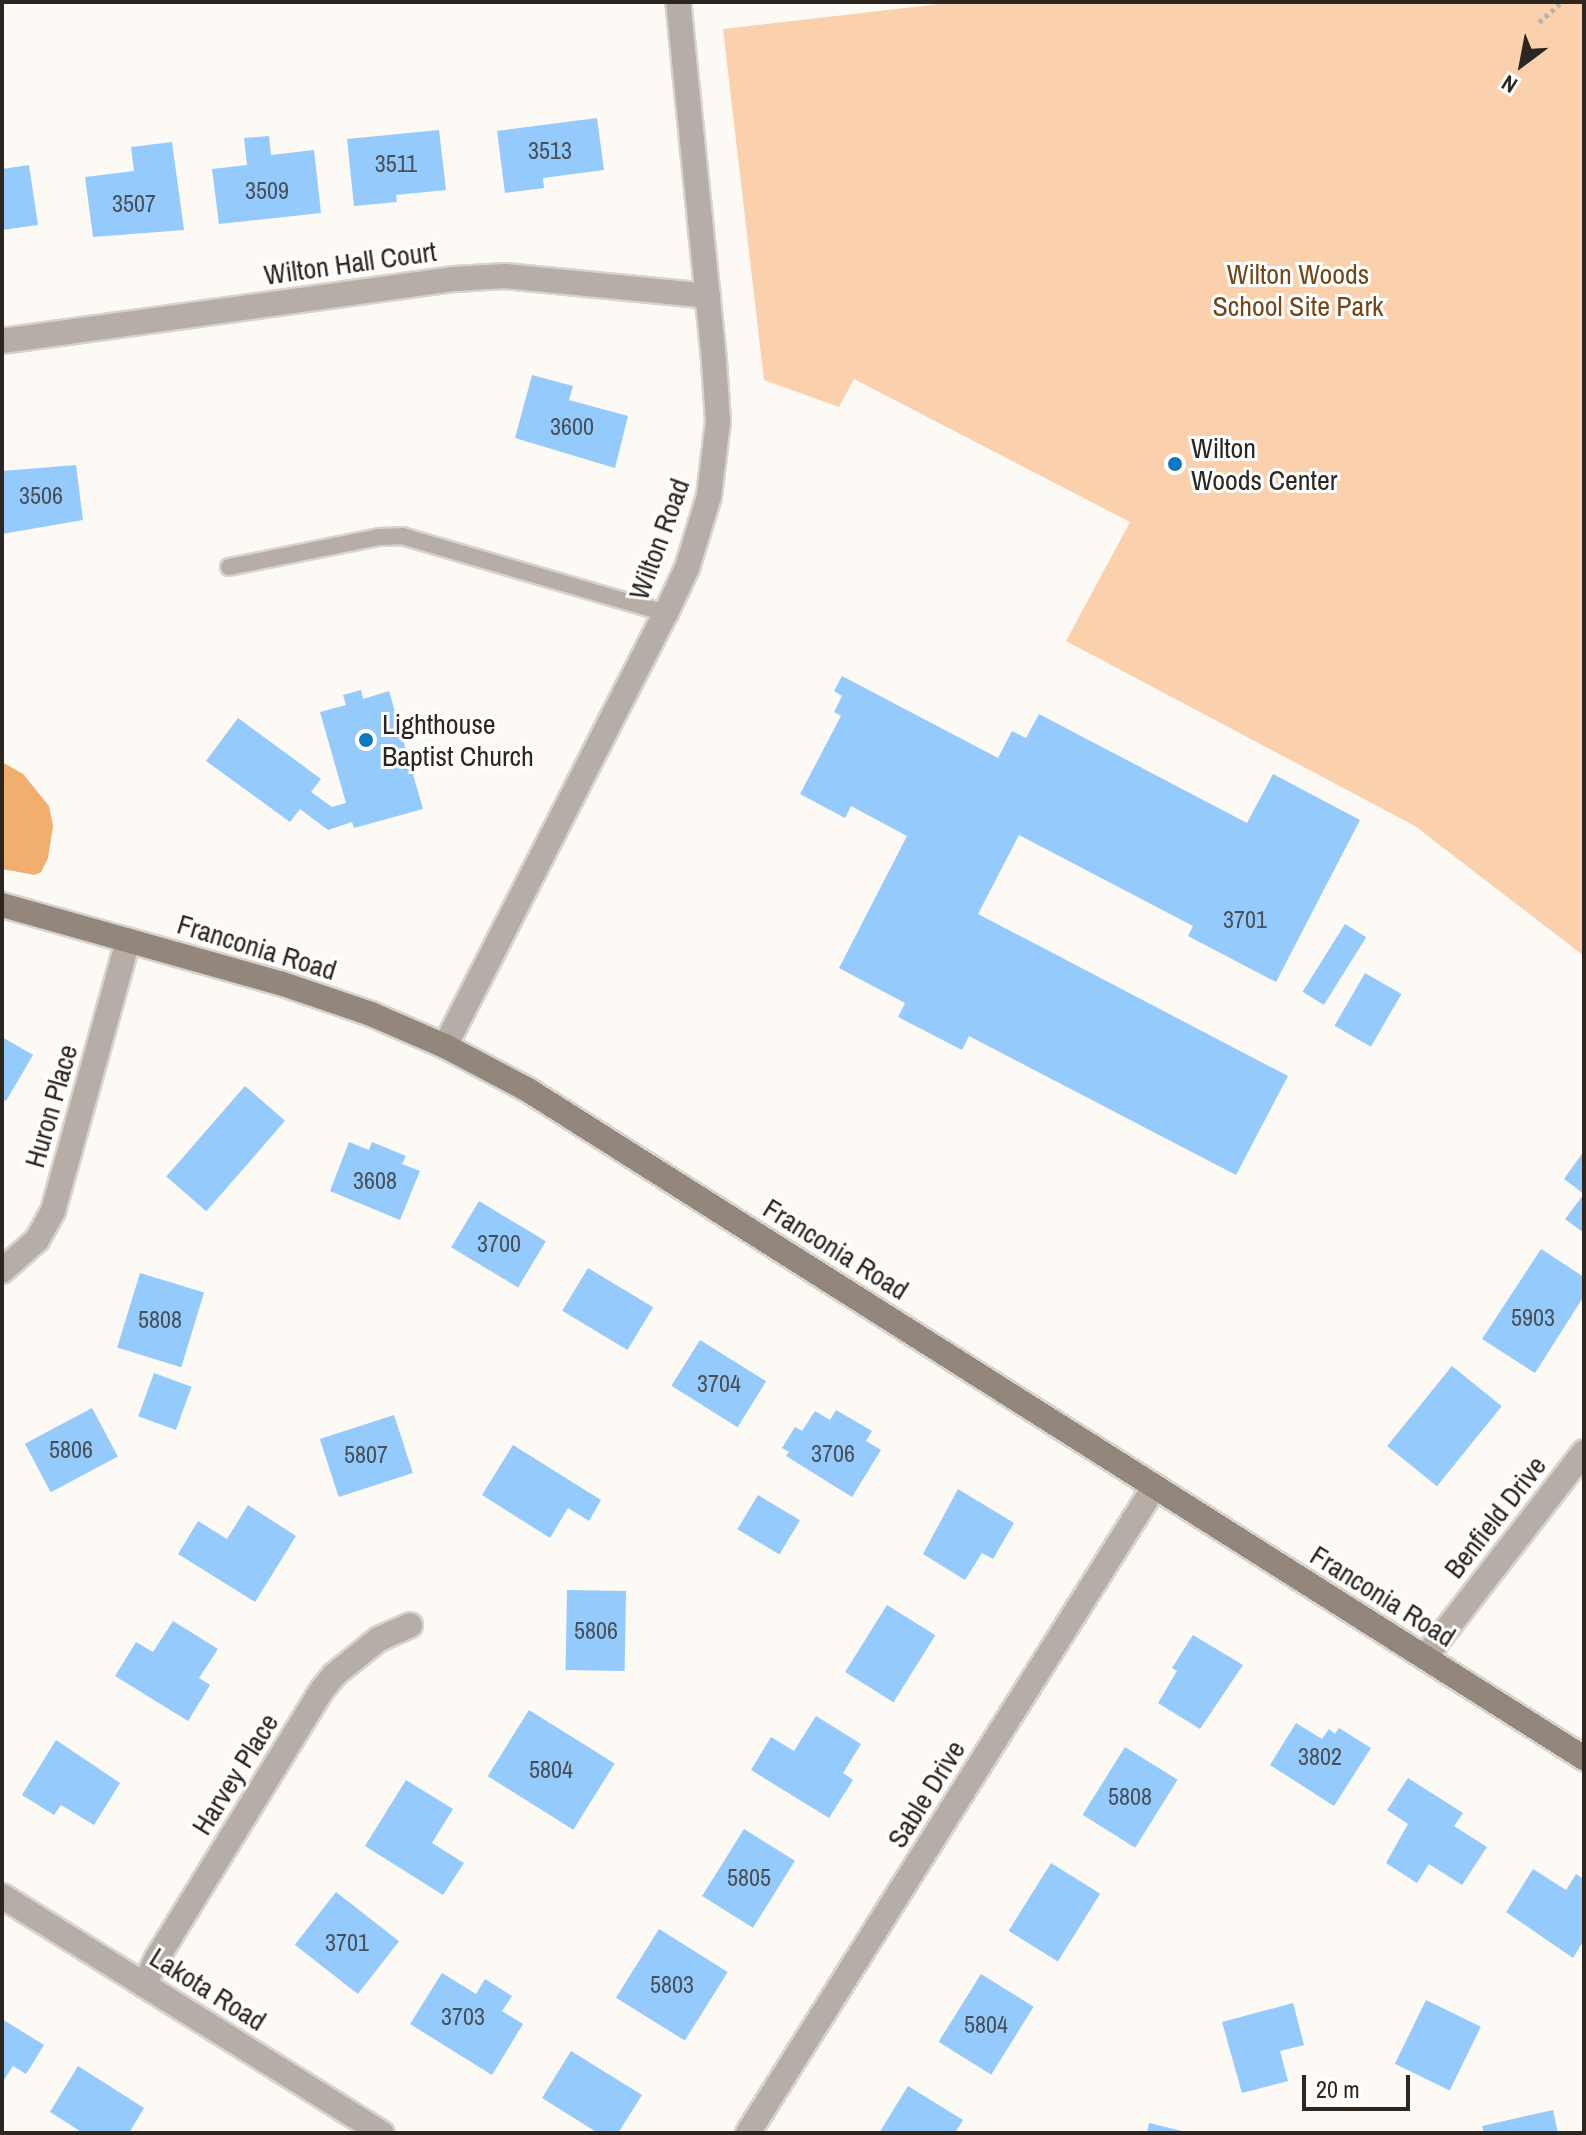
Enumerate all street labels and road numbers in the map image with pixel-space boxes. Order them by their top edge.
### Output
street label: Wilton Hall Court [262,234,438,292]
street label: Wilton Road [622,474,696,604]
street label: Franconia Road [173,907,341,987]
street label: Huron Place [17,1041,85,1171]
street label: Franconia Road [757,1191,915,1307]
street label: Benfield Drive [1437,1449,1553,1585]
street label: Franconia Road [1304,1538,1462,1654]
street label: Harvey Place [185,1707,285,1841]
street label: Sable Drive [880,1734,972,1854]
street label: Lakota Road [144,1940,272,2038]

